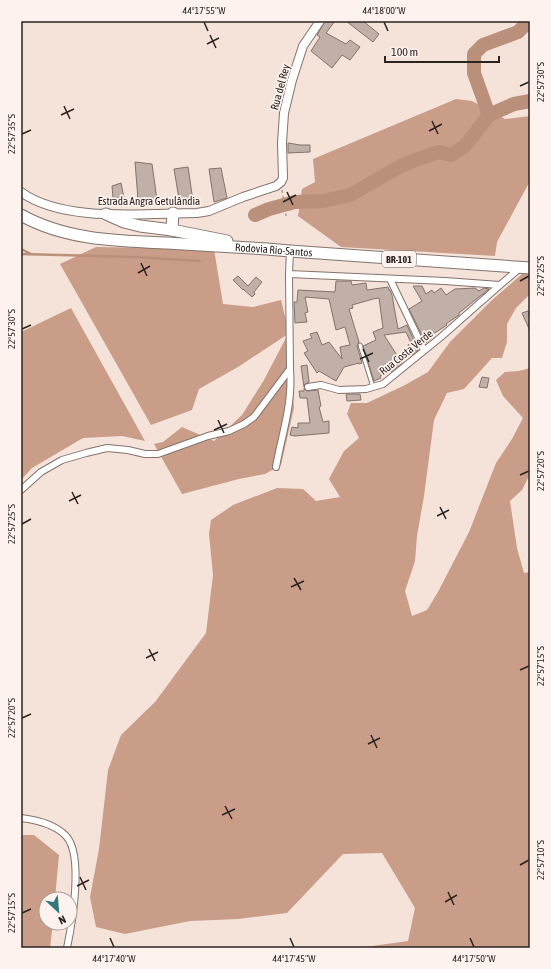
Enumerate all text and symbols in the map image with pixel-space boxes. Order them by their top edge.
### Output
text: 44°17'55"W [182,5,226,16]
text: 44°18'00"W [362,5,406,16]
scale bar [385,38,499,64]
text: 100 m [391,45,418,59]
street label: Rua del Rey [268,62,292,111]
text: 22°57'30"S [535,62,546,102]
text: 22°57'35"S [6,114,17,154]
street label: Estrada Angra Getulândia [98,195,200,207]
street label: Rodovia Rio-Santos [235,241,313,259]
road number: BR-101 [382,251,416,267]
text: 22°57'25"S [535,256,546,296]
text: 22°57'30"S [6,309,17,349]
street label: Rua Costa Verde [377,327,435,377]
text: 22°57'20"S [535,451,546,491]
text: 22°57'25"S [6,504,17,544]
text: 22°57'15"S [535,646,546,686]
text: 22°57'20"S [6,698,17,738]
text: 22°57'10"S [535,840,546,880]
north arrow [38,891,78,931]
text: 22°57'15"S [6,893,17,933]
text: N [57,913,68,927]
text: 44°17'40"W [92,953,136,964]
text: 44°17'45"W [272,953,316,964]
text: 44°17'50"W [452,953,496,964]

